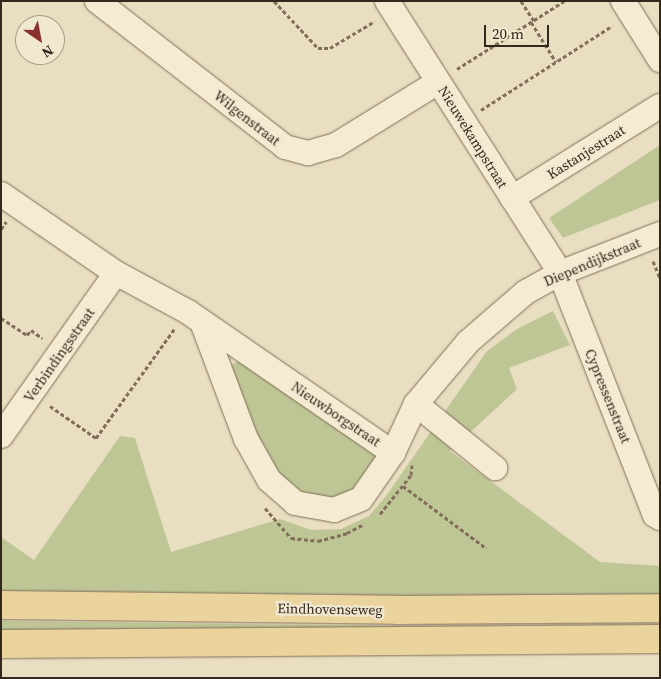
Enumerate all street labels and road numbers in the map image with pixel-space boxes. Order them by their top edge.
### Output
street label: Nieuwekampstraat [435,83,511,191]
street label: Wilgenstraat [211,87,283,149]
street label: Kastanjestraat [544,121,628,183]
street label: Diependijkstraat [541,234,643,290]
street label: Verbindingsstraat [20,305,98,405]
street label: Cypressenstraat [581,346,635,446]
street label: Nieuwborgstraat [288,378,384,450]
street label: Eindhovenseweg [277,600,383,618]

